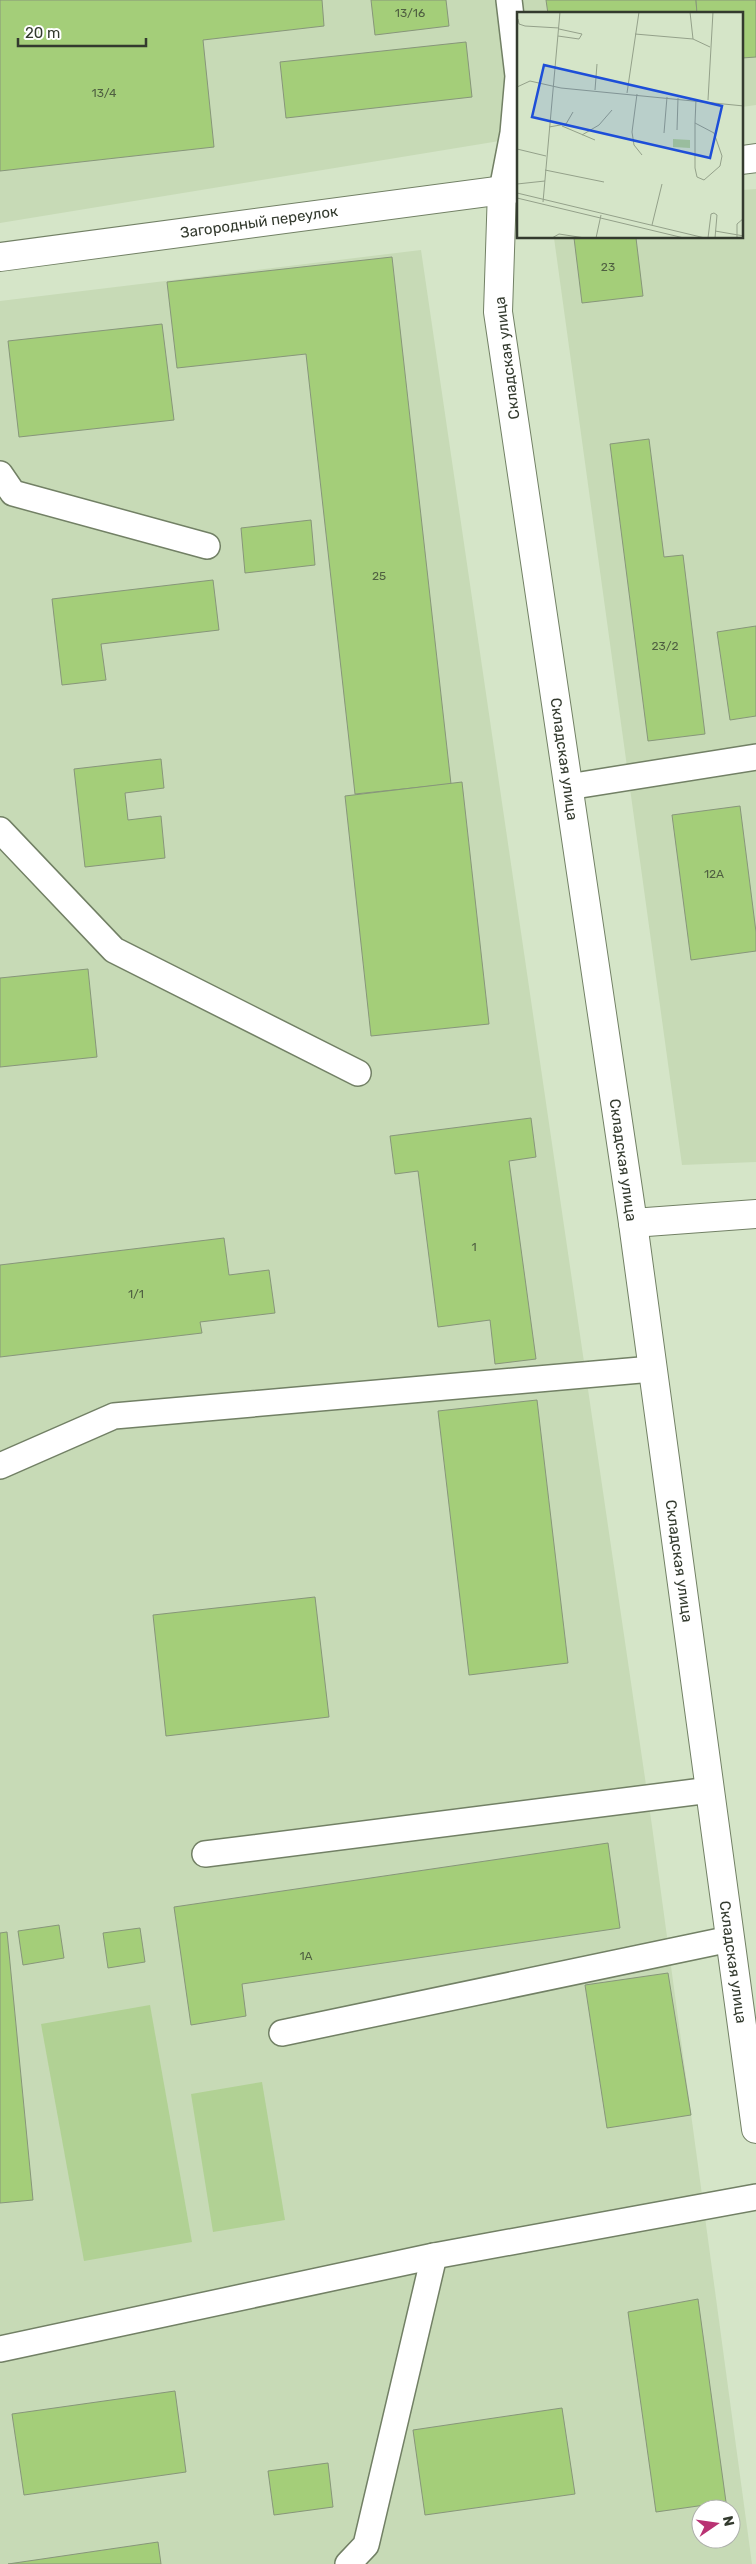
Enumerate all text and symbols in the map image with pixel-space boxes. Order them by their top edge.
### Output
house number: 13/16 [395,6,425,20]
inset map [517,12,744,239]
scale bar [18,15,145,47]
text: 20 m [25,24,60,42]
house number: 13/4 [92,86,117,100]
street label: Загородный переулок [179,202,339,242]
house number: 23 [601,260,615,274]
street label: Складская улица [491,296,523,420]
house number: 25 [372,569,386,583]
house number: 23/2 [652,639,678,653]
street label: Складская улица [546,697,582,821]
house number: 12А [704,867,724,881]
street label: Складская улица [605,1098,641,1222]
house number: 1 [471,1240,477,1254]
house number: 1/1 [128,1287,144,1301]
street label: Складская улица [661,1499,697,1623]
street label: Складская улица [715,1900,751,2024]
house number: 1А [299,1949,313,1963]
north arrow [691,2499,741,2549]
text: N [719,2514,738,2528]

